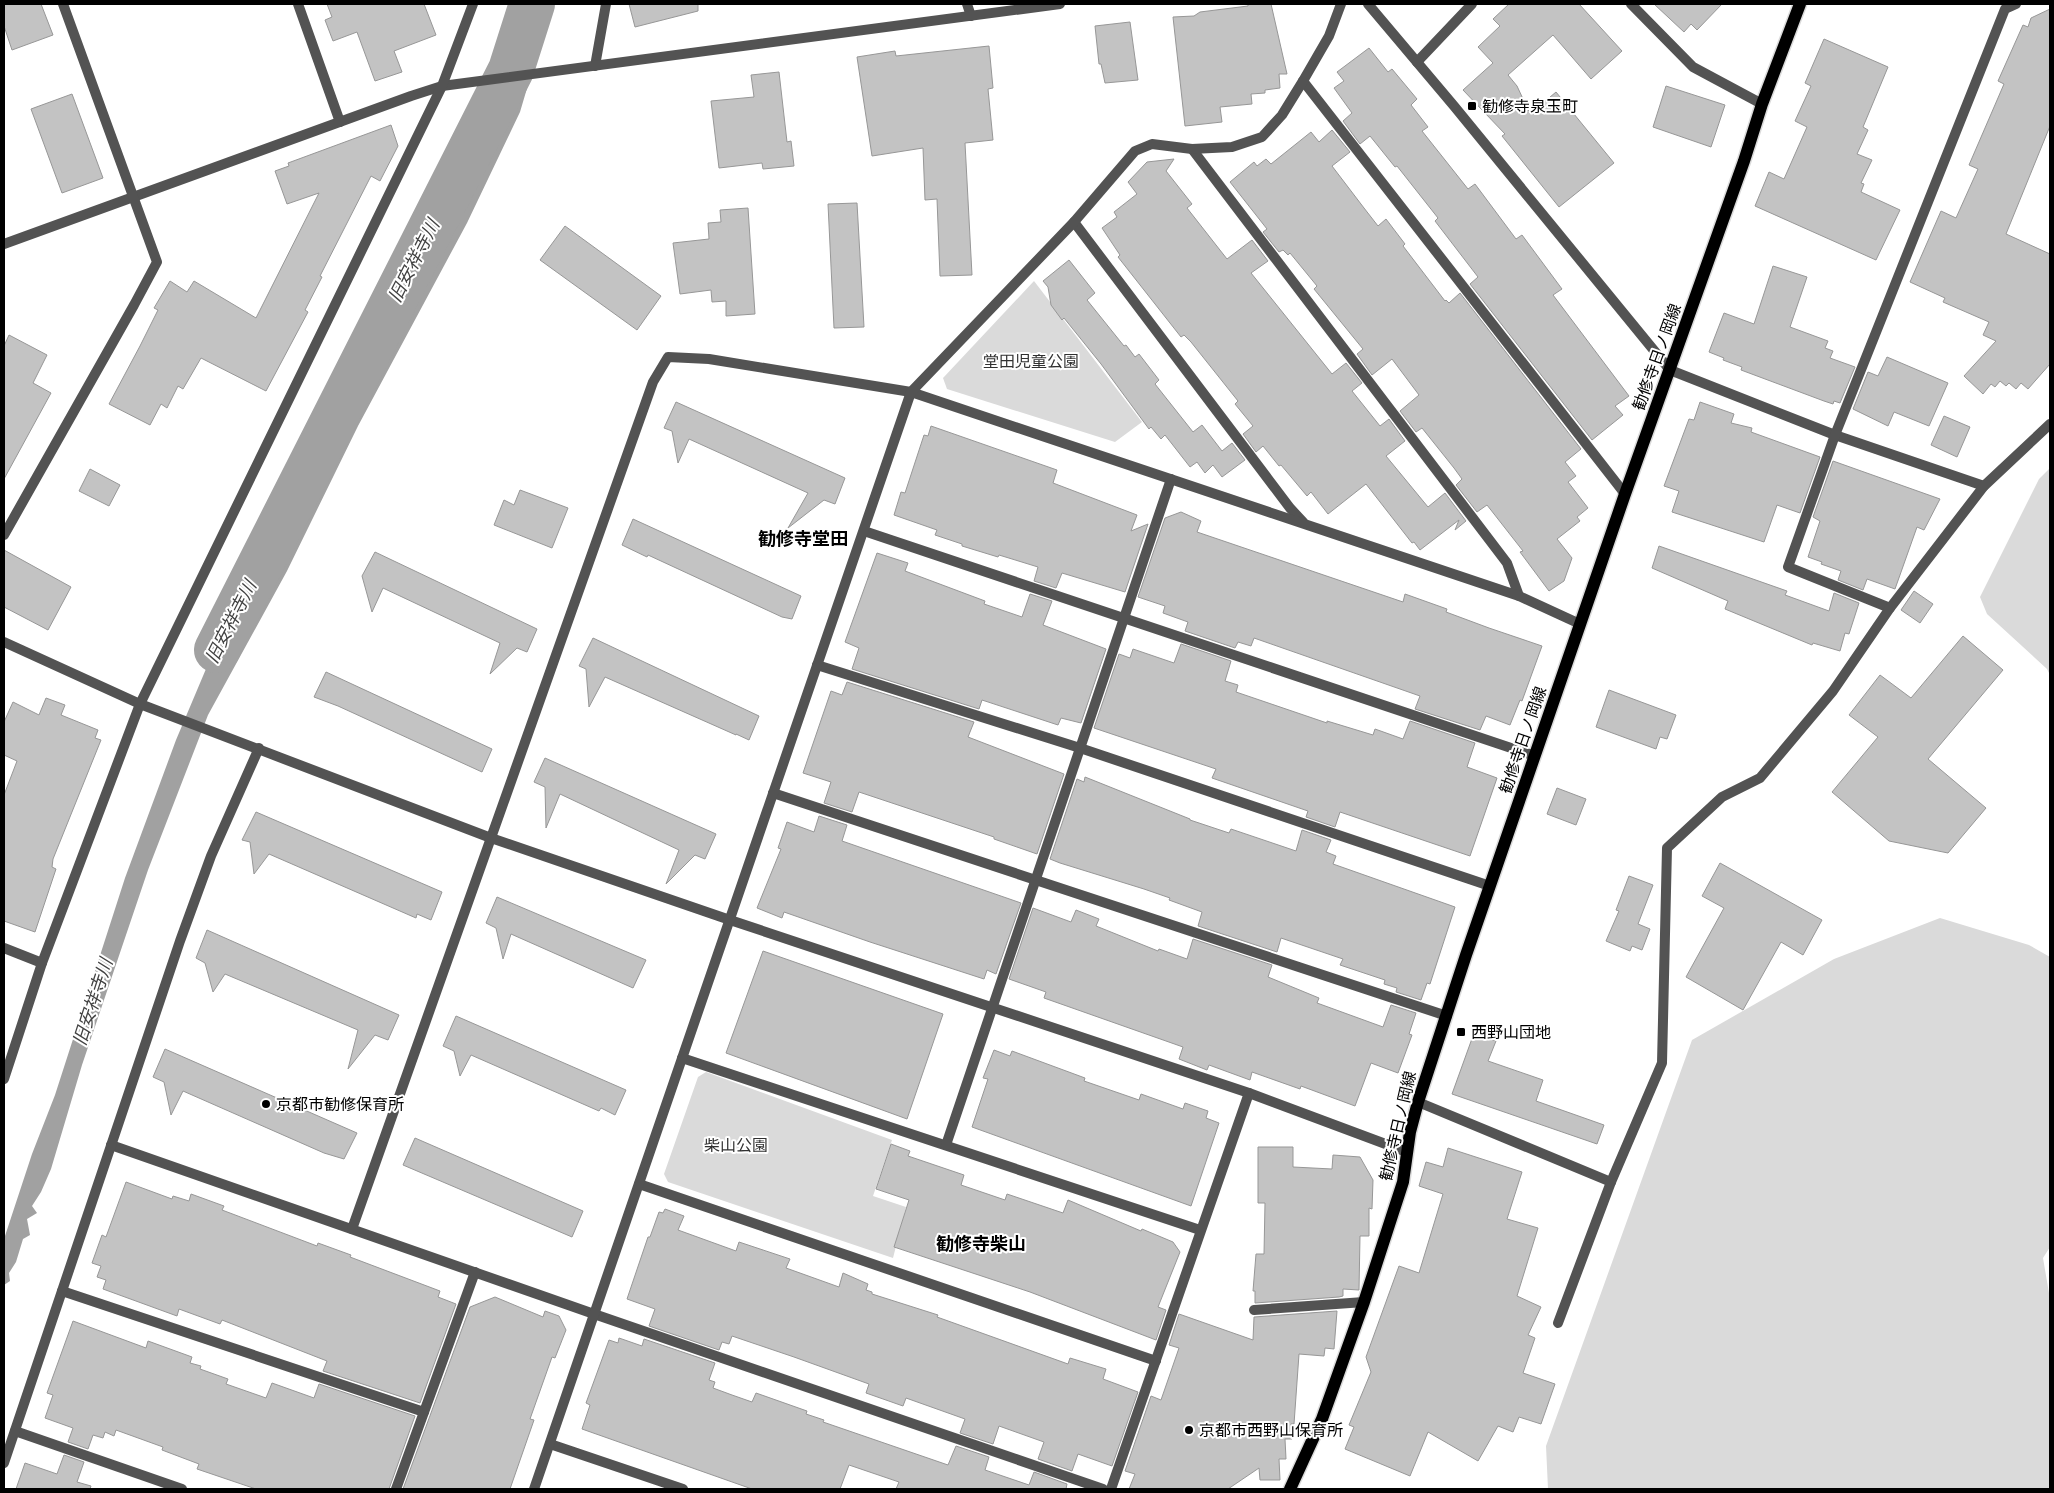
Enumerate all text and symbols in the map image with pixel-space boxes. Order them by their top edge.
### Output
place label: 勧修寺泉玉町 [1482,96,1578,117]
marker: 勧修寺泉玉町 [1466,100,1478,112]
water label: 旧安祥寺川 [383,214,446,307]
street label: 勧修寺日ノ岡線 [1628,301,1686,413]
park label: 堂田児童公園 [983,351,1079,372]
district label: 勧修寺堂田 [758,527,848,551]
water label: 旧安祥寺川 [200,575,263,668]
street label: 勧修寺日ノ岡線 [1495,684,1551,796]
water label: 旧安祥寺川 [68,954,119,1049]
place label: 西野山団地 [1471,1022,1551,1043]
marker: 西野山団地 [1455,1026,1467,1038]
street label: 勧修寺日ノ岡線 [1375,1069,1421,1183]
place label: 京都市勧修保育所 [276,1094,404,1115]
marker: 京都市勧修保育所 [260,1098,272,1110]
park label: 柴山公園 [704,1135,768,1156]
district label: 勧修寺柴山 [936,1232,1026,1256]
place label: 京都市西野山保育所 [1199,1420,1343,1441]
marker: 京都市西野山保育所 [1183,1424,1195,1436]

